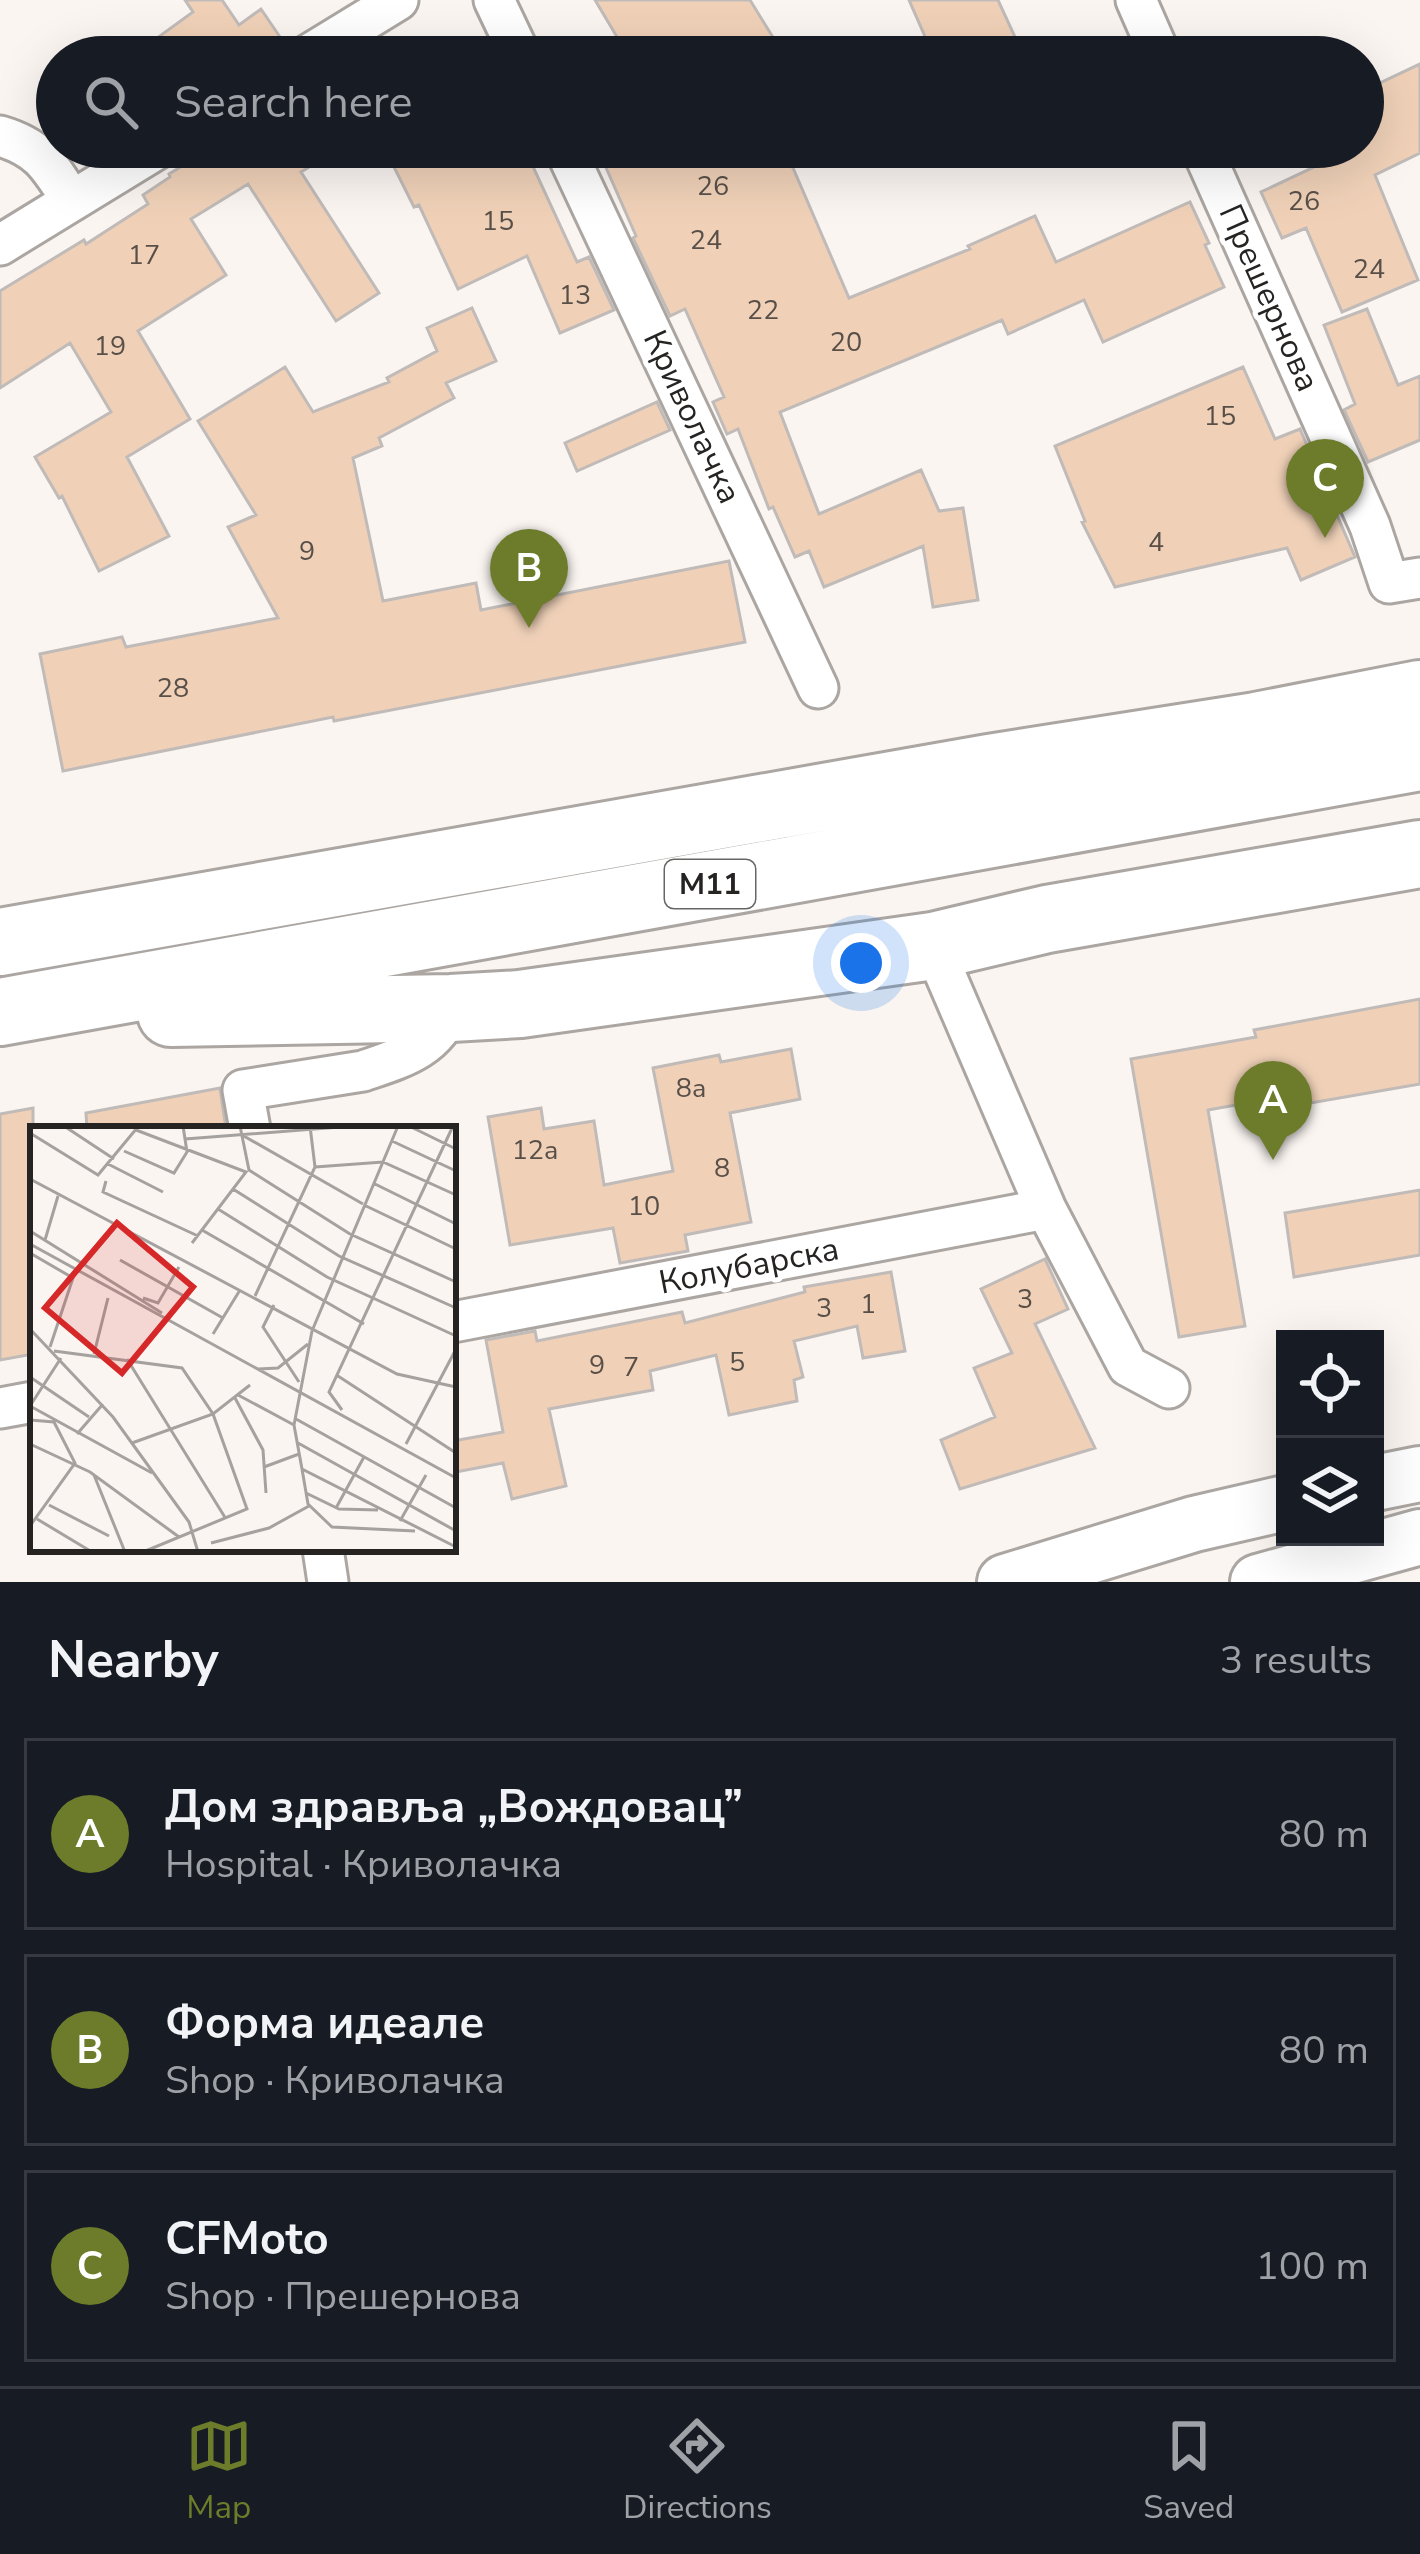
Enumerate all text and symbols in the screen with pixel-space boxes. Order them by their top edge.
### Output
search box [36,36,1384,168]
icon: search [78,69,144,135]
text: Search here [174,72,413,133]
house number: 26 [697,168,729,205]
house number: 26 [1288,183,1320,220]
street label: Прешернова [1208,197,1330,399]
house number: 15 [482,203,514,240]
house number: 24 [690,222,722,259]
house number: 17 [128,237,160,274]
house number: 24 [1353,251,1385,288]
house number: 13 [559,277,591,314]
house number: 22 [747,292,779,329]
street label: Криволачка [632,323,752,511]
house number: 20 [830,324,862,361]
house number: 19 [94,328,126,365]
house number: 15 [1204,398,1236,435]
pin: C [1286,439,1364,538]
house number: 4 [1148,524,1164,561]
pin: B [490,529,568,628]
house number: 9 [299,533,315,570]
house number: 28 [157,670,189,707]
road number: M11 [665,860,755,908]
your location [831,933,891,993]
pin: A [1234,1061,1312,1160]
house number: 8a [676,1070,706,1107]
inset map [30,1126,456,1552]
house number: 12a [512,1132,558,1169]
house number: 8 [714,1150,730,1187]
house number: 10 [628,1188,660,1225]
street label: Колубарска [655,1227,843,1305]
house number: 3 [1017,1281,1033,1318]
house number: 1 [860,1286,876,1323]
house number: 3 [816,1290,832,1327]
map controls [1276,1330,1384,1546]
button: locate [1276,1330,1384,1438]
house number: 5 [729,1344,745,1381]
house number: 9 [589,1347,605,1384]
house number: 7 [623,1349,639,1386]
button: layers [1276,1438,1384,1546]
text: Nearby [48,1625,219,1695]
text: 3 results [1220,1634,1372,1687]
text: Дом здравља „Вождовац” [165,1777,743,1838]
text: A [75,1808,105,1861]
text: 80 m [1279,1808,1369,1861]
text: Hospital · Криволачка [165,1838,562,1891]
text: Форма идеале [165,1993,484,2054]
text: B [77,2024,103,2077]
text: 80 m [1279,2024,1369,2077]
text: Shop · Криволачка [165,2054,505,2107]
text: CFMoto [165,2209,329,2270]
text: C [77,2240,103,2293]
text: 100 m [1255,2240,1369,2293]
text: Shop · Прешернова [165,2270,521,2323]
tab: Map [186,2413,252,2530]
tab: Directions [623,2413,772,2530]
tab: Saved [1143,2413,1234,2530]

